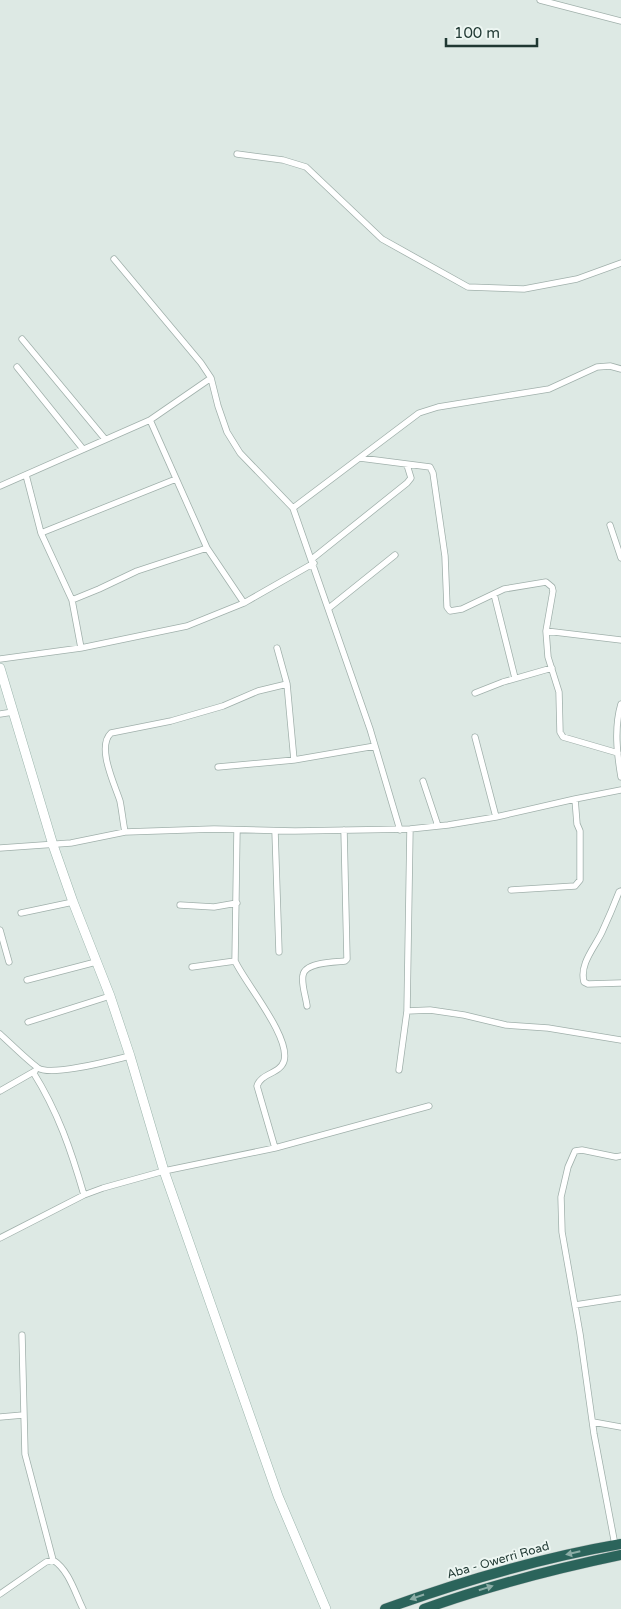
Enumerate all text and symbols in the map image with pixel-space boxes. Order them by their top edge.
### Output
scale bar [446,15,537,47]
text: 100 m [454,24,500,42]
street label: Aba - Owerri Road [445,1539,551,1581]
one-way arrow [566,1549,581,1557]
one-way arrow [479,1583,494,1591]
one-way arrow [409,1594,424,1602]

